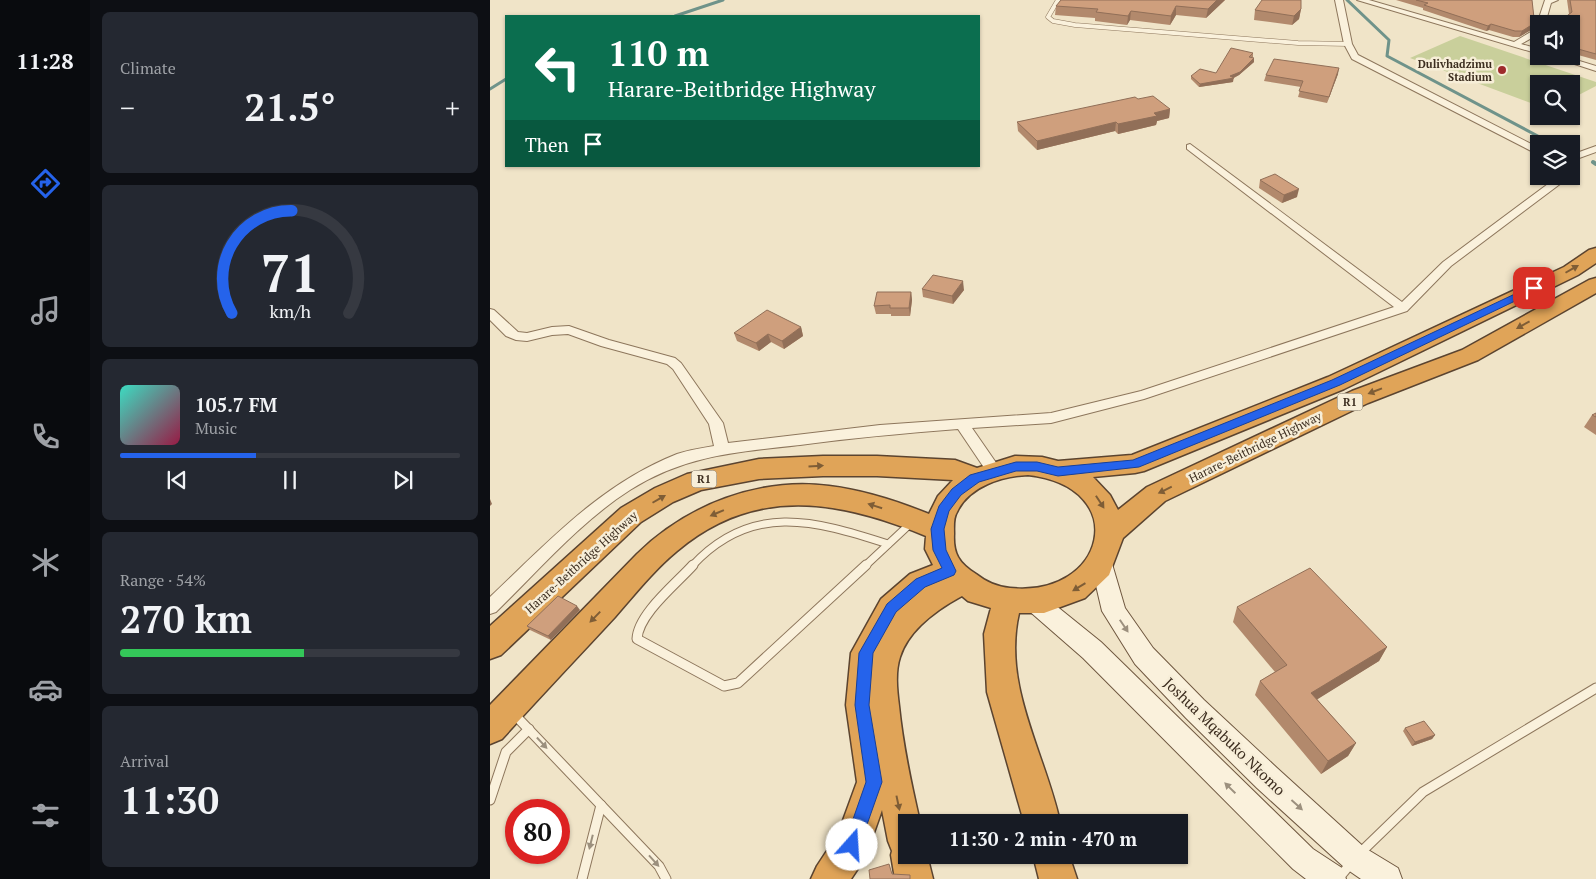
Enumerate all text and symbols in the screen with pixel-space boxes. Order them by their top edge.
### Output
map controls [1530,15,1580,185]
button: sound [1530,15,1580,65]
text: 110 m [608,30,709,76]
icon: left [525,35,590,100]
text: 11:28 [16,46,74,75]
text: Climate [120,57,176,79]
place label: Dulivhadzimu Stadium [1418,57,1493,84]
marker: Dulivhadzimu Stadium [1496,64,1508,76]
text: Harare-Beitbridge Highway [608,74,876,103]
button: search [1530,75,1580,125]
text: 21.5° [244,82,336,132]
text: − [120,89,135,126]
text: + [445,89,460,126]
icon: arrive [579,130,607,158]
text: Then [525,132,569,157]
button: layers [1530,135,1580,185]
icon: directions [28,166,63,201]
text: 71 [261,238,319,307]
one-way arrow [1566,265,1579,274]
pin [1513,267,1555,309]
icon: arrive [1520,274,1548,302]
icon: music [28,293,63,328]
text: km/h [269,299,311,323]
one-way arrow [1516,321,1530,329]
one-way arrow [1367,387,1382,395]
text: 105.7 FM [195,392,277,417]
road number: R1 [1338,394,1362,411]
street label: Harare-Beitbridge Highway [1186,408,1325,486]
text: Music [195,417,237,439]
icon: phone [28,419,63,454]
one-way arrow [808,462,824,470]
icon: previous [163,466,191,494]
icon: pause [276,466,304,494]
icon: next [389,466,417,494]
road number: R1 [692,470,716,488]
one-way arrow [1158,486,1172,494]
one-way arrow [652,494,665,503]
one-way arrow [1095,495,1105,509]
one-way arrow [867,502,882,510]
street label: Harare-Beitbridge Highway [522,507,641,616]
one-way arrow [710,509,724,517]
icon: climate [28,545,63,580]
text: Range · 54% [120,569,206,591]
one-way arrow [1072,582,1085,591]
text: 270 km [120,594,252,644]
one-way arrow [589,611,601,623]
one-way arrow [1119,619,1129,632]
icon: car [28,672,63,707]
street label: Joshua Mqabuko Nkomo [1160,673,1290,799]
one-way arrow [536,737,548,749]
text: Arrival [120,750,169,772]
text: 11:30 [120,775,219,825]
one-way arrow [1224,782,1236,794]
one-way arrow [894,796,902,811]
icon: filters [28,798,63,833]
speed limit sign: 80 [505,799,570,864]
one-way arrow [1291,799,1303,811]
position arrow [825,818,877,870]
text: 11:30 · 2 min · 470 m [949,826,1137,851]
one-way arrow [587,835,595,850]
one-way arrow [648,855,660,867]

